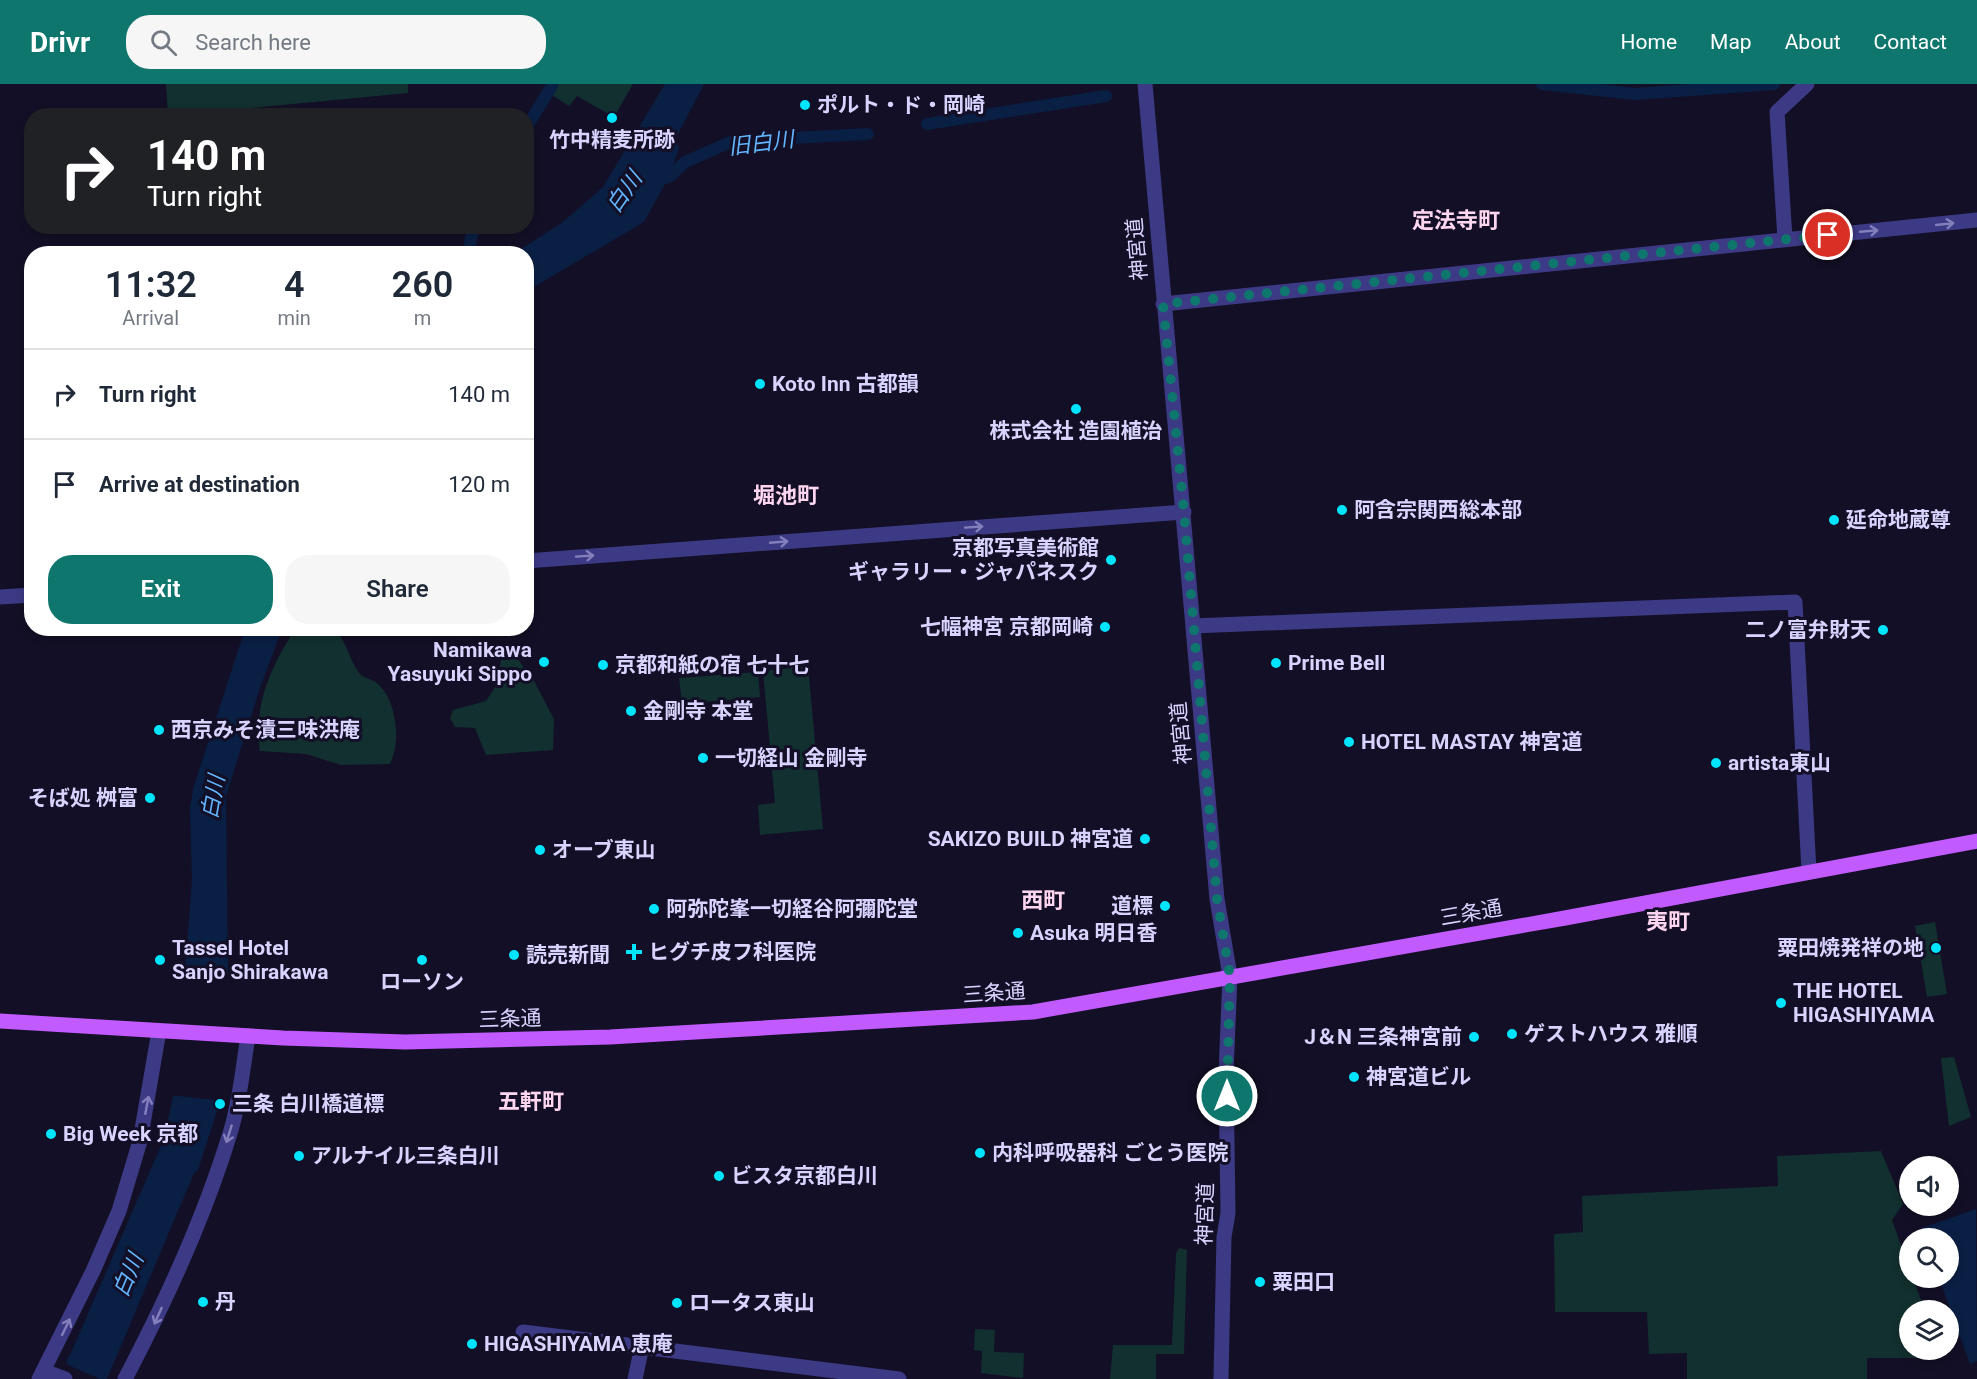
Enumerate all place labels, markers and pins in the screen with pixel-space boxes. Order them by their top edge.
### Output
place label: ポルト・ド・岡崎 [817,93,985,117]
marker: ポルト・ド・岡崎 [798,98,812,112]
marker: 竹中精麦所跡 [605,111,619,125]
place label: 竹中精麦所跡 [549,128,675,152]
pin [1802,209,1853,260]
place label: Koto Inn 古都韻 [772,372,919,396]
marker: Koto Inn 古都韻 [753,377,767,391]
marker: 株式会社 造園植治 [1069,402,1083,416]
place label: 株式会社 造園植治 [989,419,1163,443]
place label: 阿含宗関西総本部 [1354,498,1522,522]
marker: 阿含宗関西総本部 [1335,503,1349,517]
place label: 延命地蔵尊 [1846,508,1951,532]
marker: 延命地蔵尊 [1827,513,1841,527]
place label: 京都写真美術館 ギャラリー・ジャパネスク [848,536,1099,584]
marker: 京都写真美術館 ギャラリー・ジャパネスク [1104,553,1118,567]
place label: 七幅神宮 京都岡崎 [920,615,1093,639]
place label: 二ノ富弁財天 [1745,618,1871,642]
marker: 七幅神宮 京都岡崎 [1098,620,1112,634]
marker: 二ノ富弁財天 [1876,623,1890,637]
place label: Namikawa Yasuyuki Sippo [388,638,532,686]
place label: Prime Bell [1288,651,1385,675]
place label: 京都和紙の宿 七十七 [615,653,809,677]
marker: Namikawa Yasuyuki Sippo [537,655,551,669]
marker: Prime Bell [1269,656,1283,670]
marker: 京都和紙の宿 七十七 [596,658,610,672]
place label: 金剛寺 本堂 [643,699,753,723]
marker: 金剛寺 本堂 [624,704,638,718]
place label: 西京みそ漬三味洪庵 [171,718,360,742]
marker: 西京みそ漬三味洪庵 [152,723,166,737]
place label: HOTEL MASTAY 神宮道 [1361,730,1583,754]
marker: HOTEL MASTAY 神宮道 [1342,735,1356,749]
place label: 一切経山 金剛寺 [715,746,867,770]
marker: 一切経山 金剛寺 [696,751,710,765]
place label: artista東山 [1728,751,1831,775]
marker: artista東山 [1709,756,1723,770]
place label: そば処 桝富 [28,786,138,810]
marker: そば処 桝富 [143,791,157,805]
place label: SAKIZO BUILD 神宮道 [928,827,1133,851]
marker: SAKIZO BUILD 神宮道 [1138,832,1152,846]
place label: オーブ東山 [552,838,656,862]
marker: オーブ東山 [533,843,547,857]
place label: 道標 [1111,894,1153,918]
place label: 阿弥陀峯一切経谷阿彌陀堂 [666,897,918,921]
marker: 道標 [1158,899,1172,913]
marker: 阿弥陀峯一切経谷阿彌陀堂 [647,902,661,916]
place label: Asuka 明日香 [1030,921,1157,945]
marker: Asuka 明日香 [1011,926,1025,940]
place label: Tassel Hotel Sanjo Shirakawa [172,936,328,984]
place label: 粟田焼発祥の地 [1777,936,1924,960]
place label: ヒグチ皮フ科医院 [648,940,816,964]
marker: 粟田焼発祥の地 [1929,941,1943,955]
place label: 読売新聞 [526,943,610,967]
marker: ヒグチ皮フ科医院 [625,943,643,961]
marker: 読売新聞 [507,948,521,962]
marker: Tassel Hotel Sanjo Shirakawa [153,953,167,967]
marker: ローソン [415,953,429,967]
place label: ローソン [380,970,464,994]
place label: THE HOTEL HIGASHIYAMA [1793,979,1935,1027]
marker: THE HOTEL HIGASHIYAMA [1774,996,1788,1010]
place label: ゲストハウス 雅順 [1524,1022,1698,1046]
place label: J＆N 三条神宮前 [1304,1025,1462,1049]
marker: ゲストハウス 雅順 [1505,1027,1519,1041]
marker: J＆N 三条神宮前 [1467,1030,1481,1044]
place label: 神宮道ビル [1366,1065,1471,1089]
marker: 神宮道ビル [1347,1070,1361,1084]
place label: 三条 白川橋道標 [232,1092,384,1116]
marker: 三条 白川橋道標 [213,1097,227,1111]
place label: Big Week 京都 [63,1122,198,1146]
marker: Big Week 京都 [44,1127,58,1141]
place label: 内科呼吸器科 ごとう医院 [992,1141,1228,1165]
place label: アルナイル三条白川 [311,1144,500,1168]
marker: 内科呼吸器科 ごとう医院 [973,1146,987,1160]
marker: アルナイル三条白川 [292,1149,306,1163]
place label: ビスタ京都白川 [731,1164,878,1188]
marker: ビスタ京都白川 [712,1169,726,1183]
place label: 粟田口 [1272,1270,1335,1294]
marker: 粟田口 [1253,1275,1267,1289]
place label: 丹 [215,1290,236,1314]
place label: ロータス東山 [689,1291,815,1315]
marker: 丹 [196,1295,210,1309]
marker: ロータス東山 [670,1296,684,1310]
place label: HIGASHIYAMA 恵庵 [484,1332,673,1356]
marker: HIGASHIYAMA 恵庵 [465,1337,479,1351]

